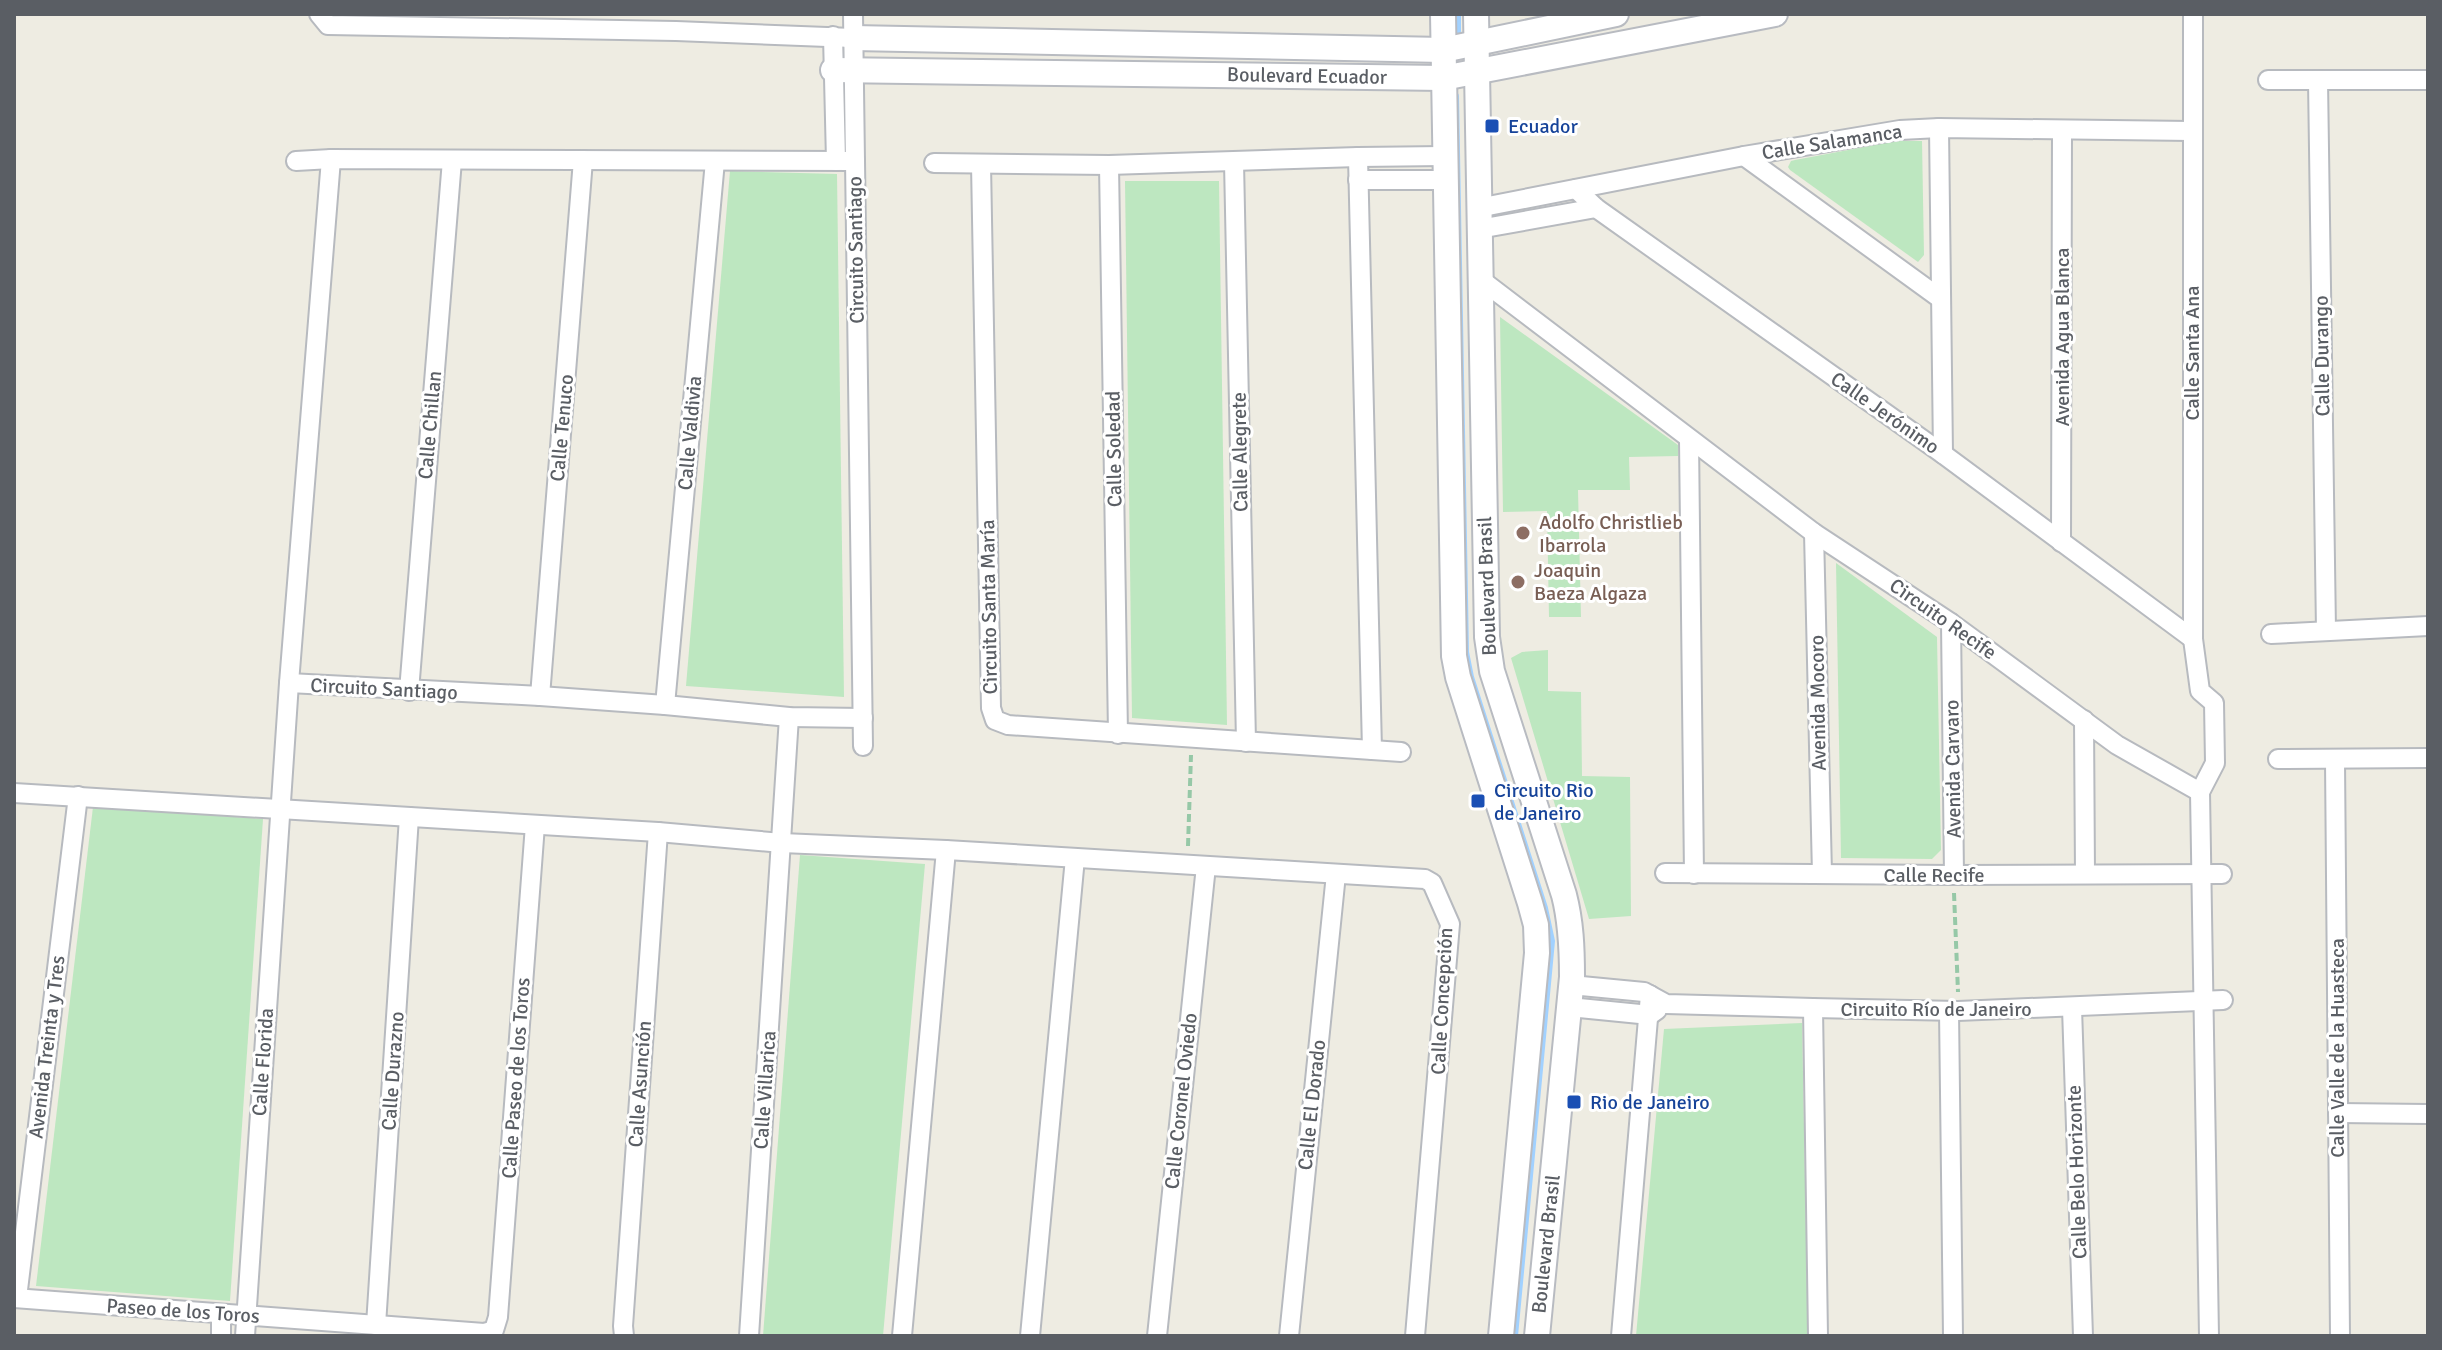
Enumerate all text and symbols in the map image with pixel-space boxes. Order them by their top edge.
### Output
street label: Boulevard Ecuador [1227,62,1388,90]
place label: Ecuador [1508,114,1579,139]
marker: Ecuador [1483,117,1501,135]
street label: Calle Salamanca [1760,119,1904,165]
street label: Circuito Santiago [842,176,870,324]
street label: Avenida Agua Blanca [2050,248,2075,426]
street label: Calle Santa Ana [2180,286,2205,420]
street label: Calle Durango [2308,295,2336,417]
street label: Calle Jerónimo [1826,366,1944,460]
street label: Calle Chillan [413,370,447,480]
street label: Calle Tenuco [545,373,579,483]
street label: Calle Valdivia [673,375,707,491]
street label: Calle Soledad [1100,391,1128,507]
street label: Calle Alegrete [1226,392,1254,512]
place label: Adolfo Christlieb Ibarrola [1539,510,1683,558]
street label: Boulevard Brasil [1472,516,1502,656]
street label: Circuito Santa María [975,519,1003,695]
marker: Adolfo Christlieb Ibarrola [1514,524,1532,542]
place label: Joaquin Baeza Algaza [1534,558,1647,606]
marker: Joaquin Baeza Algaza [1509,573,1527,591]
street label: Circuito Recife [1885,573,2001,665]
street label: Avenida Mocoro [1804,635,1832,771]
street label: Circuito Santiago [310,673,458,705]
street label: Avenida Carvaro [1939,699,1967,839]
place label: Circuito Rio de Janeiro [1494,778,1594,826]
marker: Circuito Rio de Janeiro [1469,792,1487,810]
street label: Calle Recife [1883,863,1985,888]
street label: Calle Concepción [1426,927,1458,1075]
street label: Calle Valle de la Huasteca [2325,938,2350,1158]
street label: Avenida Treinta y Tres [23,954,71,1140]
street label: Calle Paseo de los Toros [497,976,536,1179]
street label: Circuito Río de Janeiro [1840,997,2032,1022]
street label: Calle Florida [247,1007,279,1117]
street label: Calle Durazno [376,1011,410,1131]
street label: Calle Coronel Oviedo [1159,1012,1203,1190]
street label: Calle Asunción [623,1020,657,1148]
street label: Calle Villarica [748,1030,782,1150]
street label: Calle El Dorado [1293,1039,1331,1171]
street label: Calle Belo Horizonte [2061,1085,2093,1259]
place label: Rio de Janeiro [1590,1090,1710,1115]
marker: Rio de Janeiro [1565,1093,1583,1111]
street label: Boulevard Brasil [1526,1173,1566,1315]
street label: Paseo de los Toros [106,1293,261,1329]

